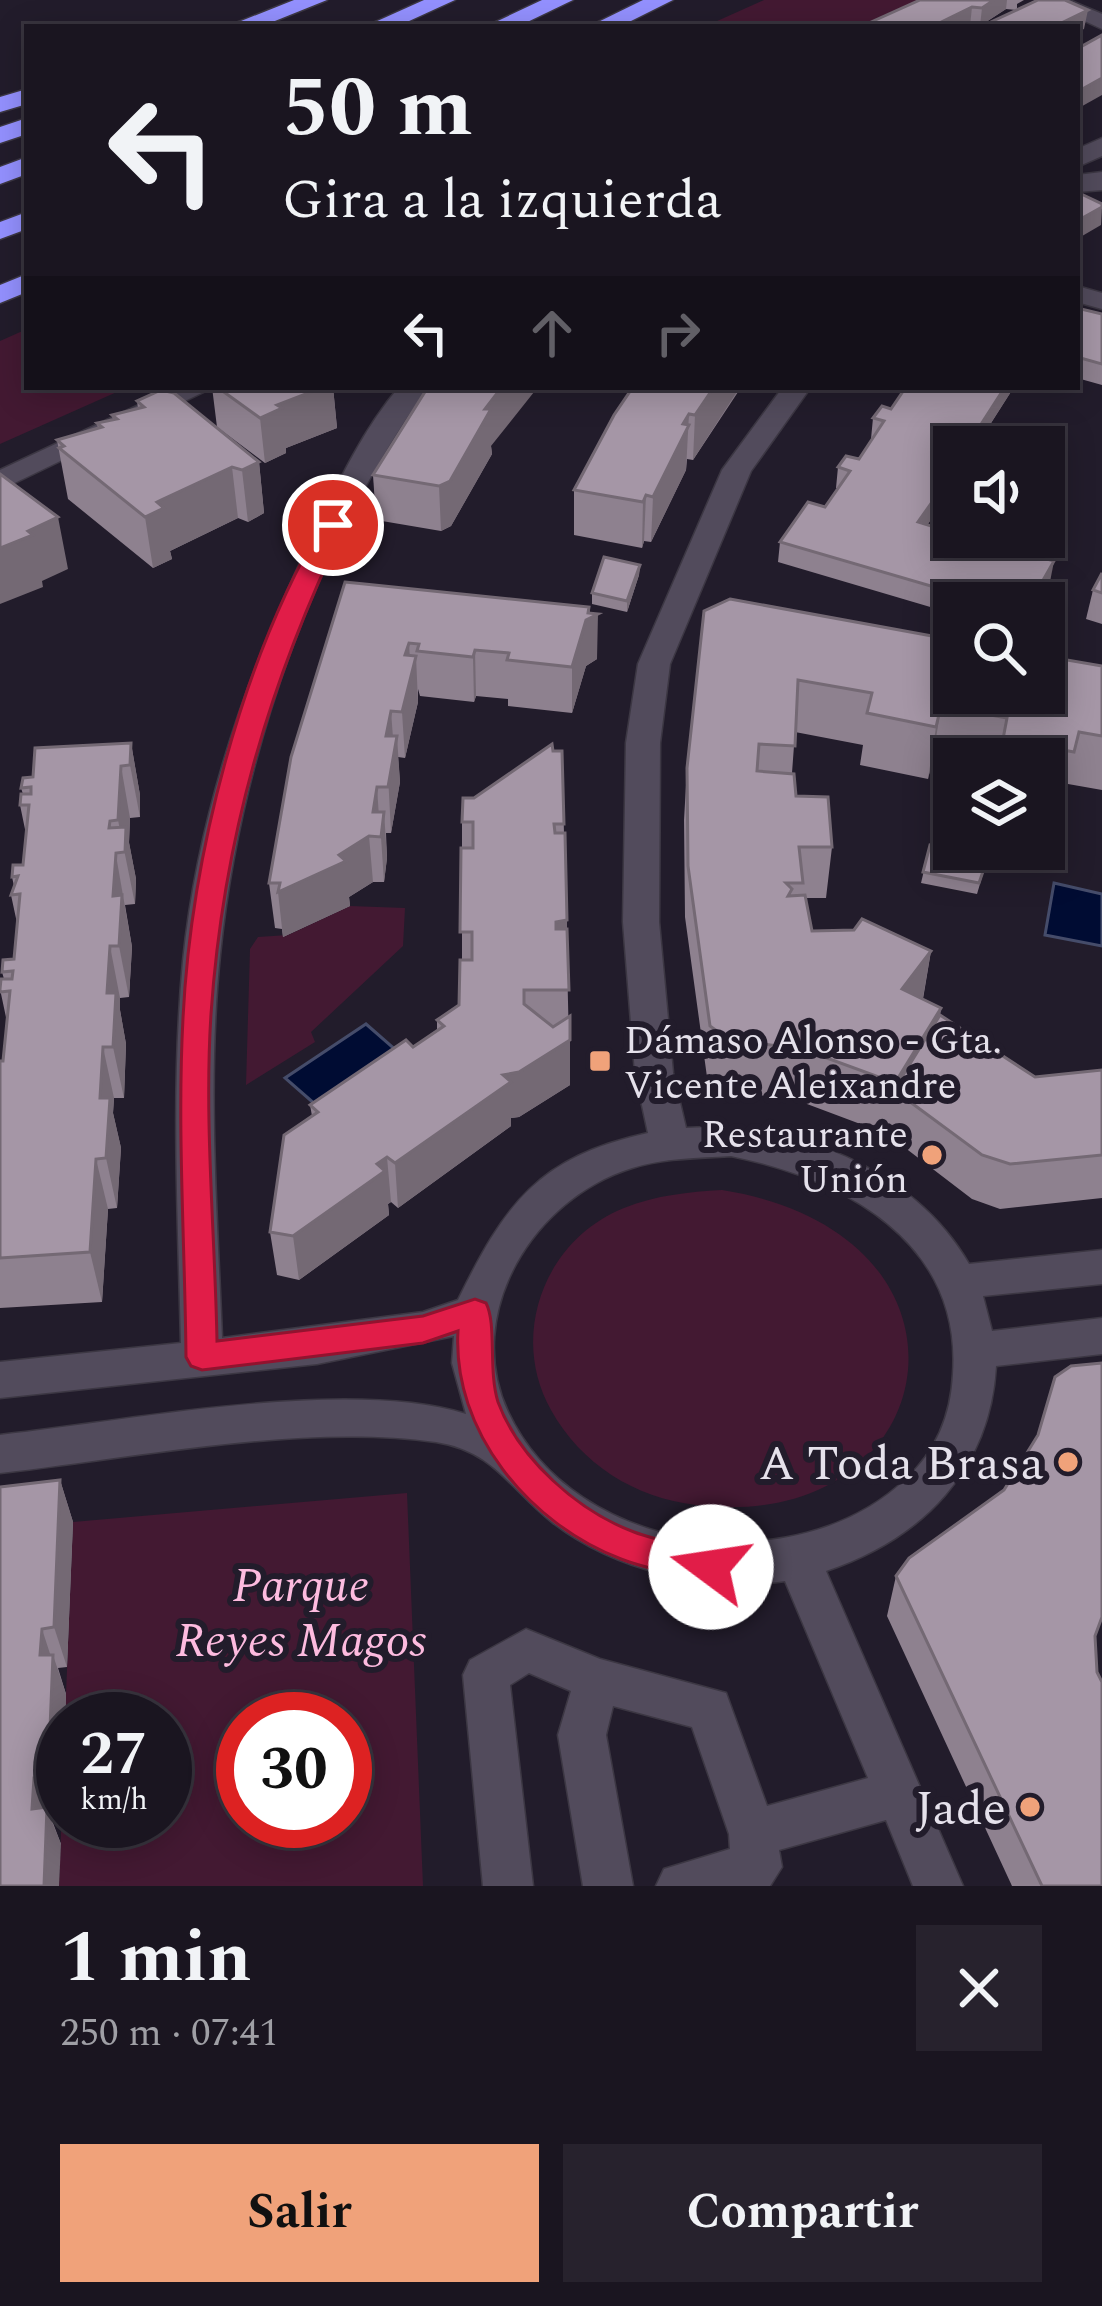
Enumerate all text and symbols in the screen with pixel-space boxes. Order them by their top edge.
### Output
text: 50 m [282,45,473,173]
icon: left [84,72,240,228]
text: Gira a la izquierda [282,160,722,242]
icon: left [393,300,459,366]
icon: ahead [519,300,585,366]
icon: right [645,300,711,366]
map controls [933,426,1065,870]
button: sound [933,426,1065,558]
pin [282,474,384,576]
icon: arrive [300,492,366,558]
button: search [933,582,1065,714]
button: layers [933,738,1065,870]
place label: Dámaso Alonso - Gta. Vicente Aleixandre [624,1012,1002,1116]
marker: Dámaso Alonso - Gta. Vicente Aleixandre [587,1048,613,1074]
place label: Restaurante Unión [702,1106,908,1210]
marker: Restaurante Unión [919,1142,945,1168]
place label: A Toda Brasa [759,1428,1044,1501]
marker: A Toda Brasa [1055,1449,1081,1475]
position arrow [648,1504,774,1630]
park label: Parque Reyes Magos [175,1550,427,1678]
speed limit sign: 30 [216,1692,372,1848]
text: 27 [80,1709,148,1801]
place label: Jade [915,1773,1006,1846]
text: km/h [80,1777,148,1823]
marker: Jade [1017,1794,1043,1820]
text: 1 min [60,1904,252,2013]
button: close [916,1925,1042,2051]
text: 250 m · 07:41 [60,2004,279,2063]
button: Salir [60,2144,539,2282]
button: Compartir [563,2144,1042,2282]

